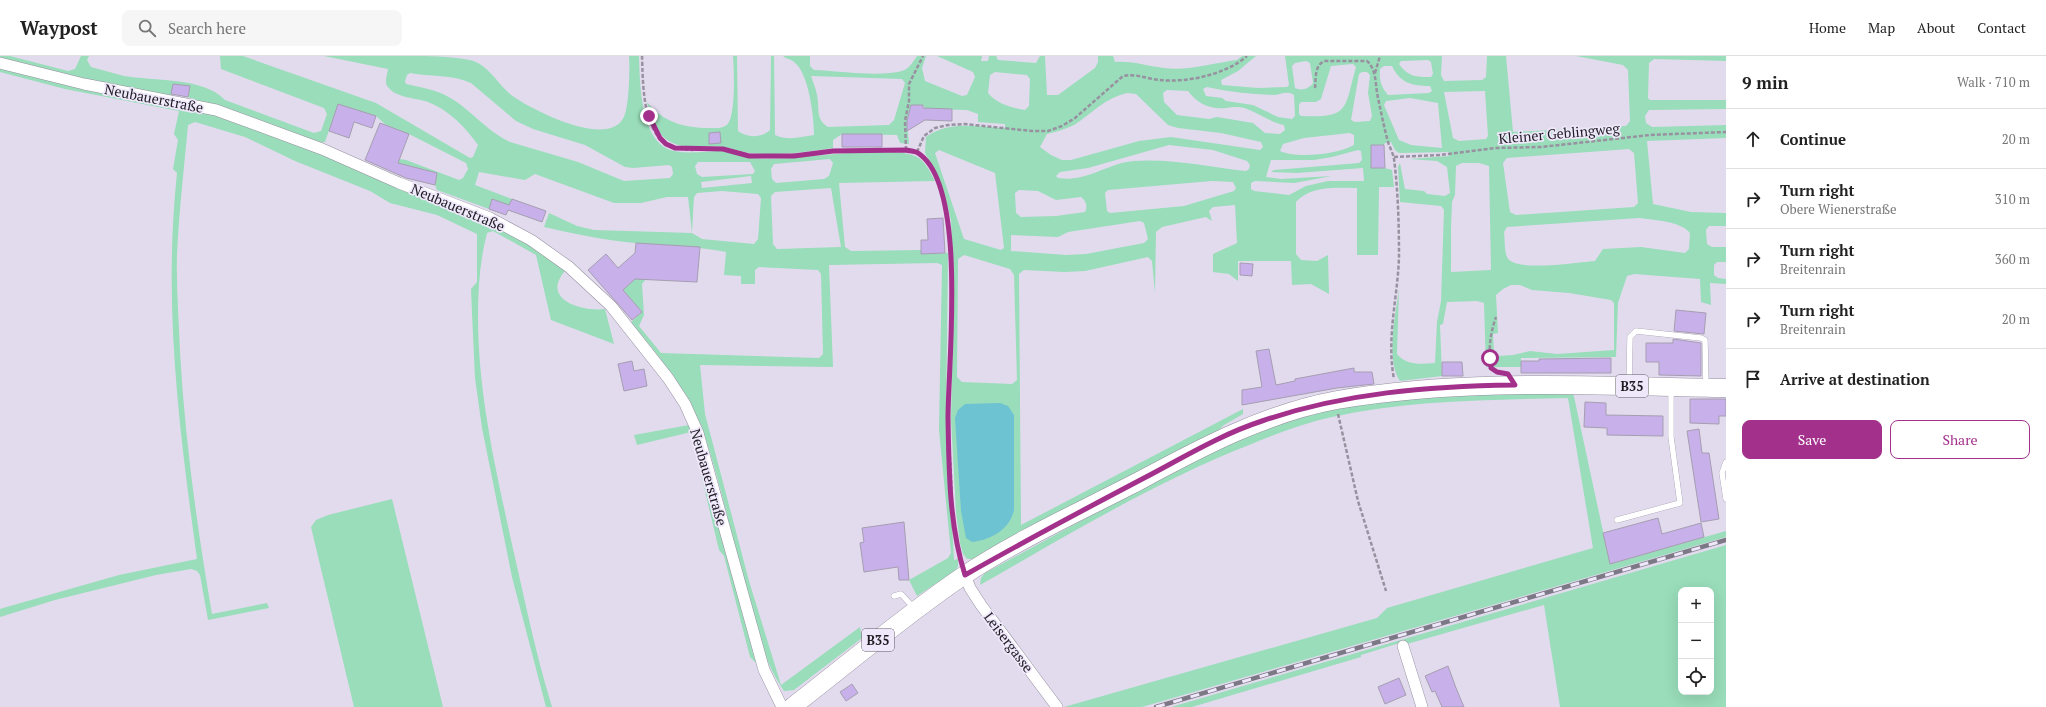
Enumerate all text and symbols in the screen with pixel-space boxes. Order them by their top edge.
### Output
search box [122,10,402,46]
text: Waypost [20,15,98,40]
icon: search [136,17,158,39]
text: Search here [168,18,246,38]
text: Home [1809,18,1846,37]
text: Map [1868,18,1895,37]
text: About [1917,18,1955,37]
text: Contact [1977,18,2026,37]
text: 9 min [1742,71,1789,94]
text: Walk · 710 m [1957,73,2030,91]
street label: Neubauerstraße [103,79,205,117]
route end [640,107,658,125]
street label: Kleiner Geblingweg [1498,118,1621,148]
icon: ahead [1742,128,1764,150]
text: Continue [1780,129,1846,149]
text: 20 m [2002,130,2030,148]
street label: Neubauerstraße [408,179,508,235]
text: Turn right [1780,180,1855,200]
icon: right [1742,188,1764,210]
text: 310 m [1995,190,2030,208]
text: Obere Wienerstraße [1780,200,1897,218]
text: Turn right [1780,240,1855,260]
icon: right [1742,248,1764,270]
text: 360 m [1995,250,2030,268]
text: Breitenrain [1780,260,1846,278]
text: Turn right [1780,300,1855,320]
icon: right [1742,308,1764,330]
text: 20 m [2002,310,2030,328]
text: Breitenrain [1780,320,1846,338]
route start [1481,349,1499,367]
icon: arrive [1742,368,1764,390]
text: Arrive at destination [1780,369,1930,389]
road number: B35 [1616,375,1648,397]
button: Save [1742,420,1882,459]
button: Share [1890,420,2030,459]
street label: Neubauerstraße [686,426,732,528]
map controls [1678,587,1714,695]
button: + [1678,587,1714,623]
street label: Leisergasse [980,608,1038,676]
button: − [1678,623,1714,659]
road number: B35 [862,629,894,651]
button: locate [1678,659,1714,695]

